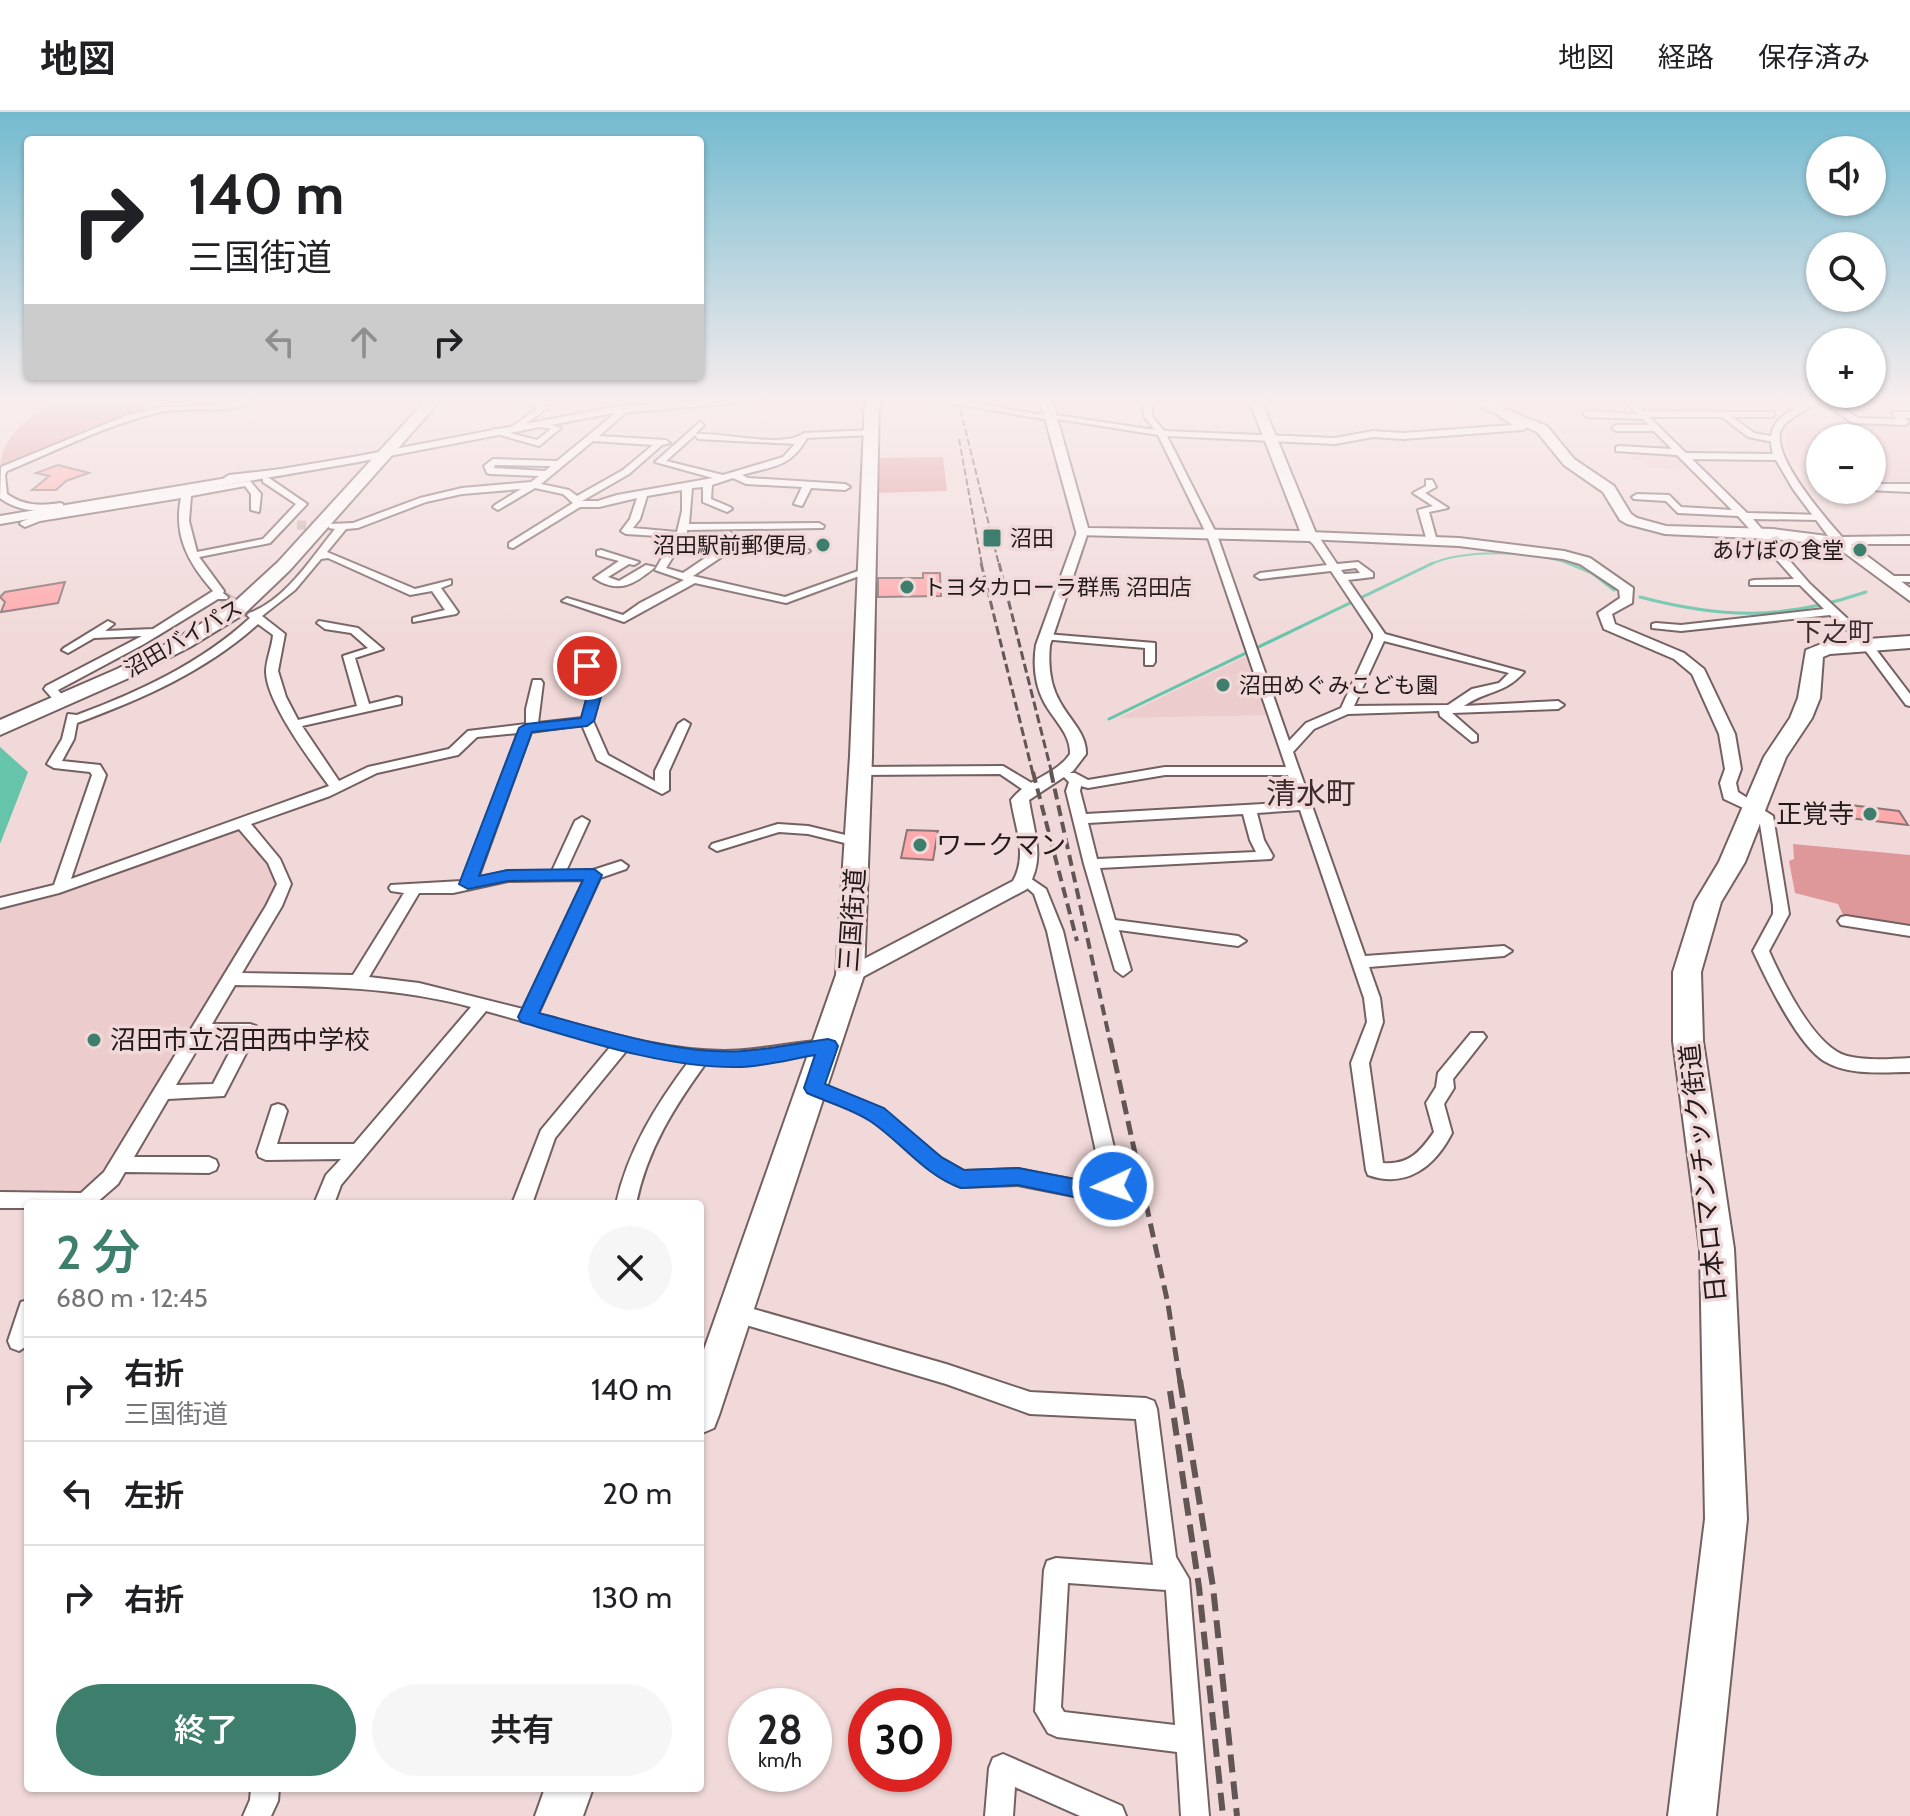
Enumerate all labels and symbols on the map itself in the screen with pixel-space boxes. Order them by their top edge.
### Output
place label: 沼田 [1010,525,1054,552]
marker: 沼田 [981,527,1003,549]
place label: 沼田駅前郵便局 [653,532,807,559]
marker: 沼田駅前郵便局 [814,536,832,554]
place label: あけぼの食堂 [1712,537,1844,564]
marker: あけぼの食堂 [1851,541,1869,559]
place label: トヨタカローラ群馬 沼田店 [923,574,1192,601]
marker: トヨタカローラ群馬 沼田店 [898,578,916,596]
street label: 沼田バイパス [120,594,247,683]
district label: 下之町 [1796,616,1874,648]
pin [553,632,621,700]
place label: 沼田めぐみこども園 [1239,672,1438,699]
marker: 沼田めぐみこども園 [1214,676,1232,694]
district label: 清水町 [1266,775,1356,812]
place label: 正覚寺 [1776,798,1854,830]
marker: 正覚寺 [1861,805,1879,823]
place label: ワークマン [936,829,1066,861]
marker: ワークマン [911,836,929,854]
street label: 三国街道 [832,867,872,973]
place label: 沼田市立沼田西中学校 [110,1024,370,1056]
marker: 沼田市立沼田西中学校 [85,1031,103,1049]
street label: 日本ロマンチック街道 [1673,1042,1733,1304]
position arrow [1071,1144,1155,1228]
speed limit sign: 30 [848,1688,952,1792]

